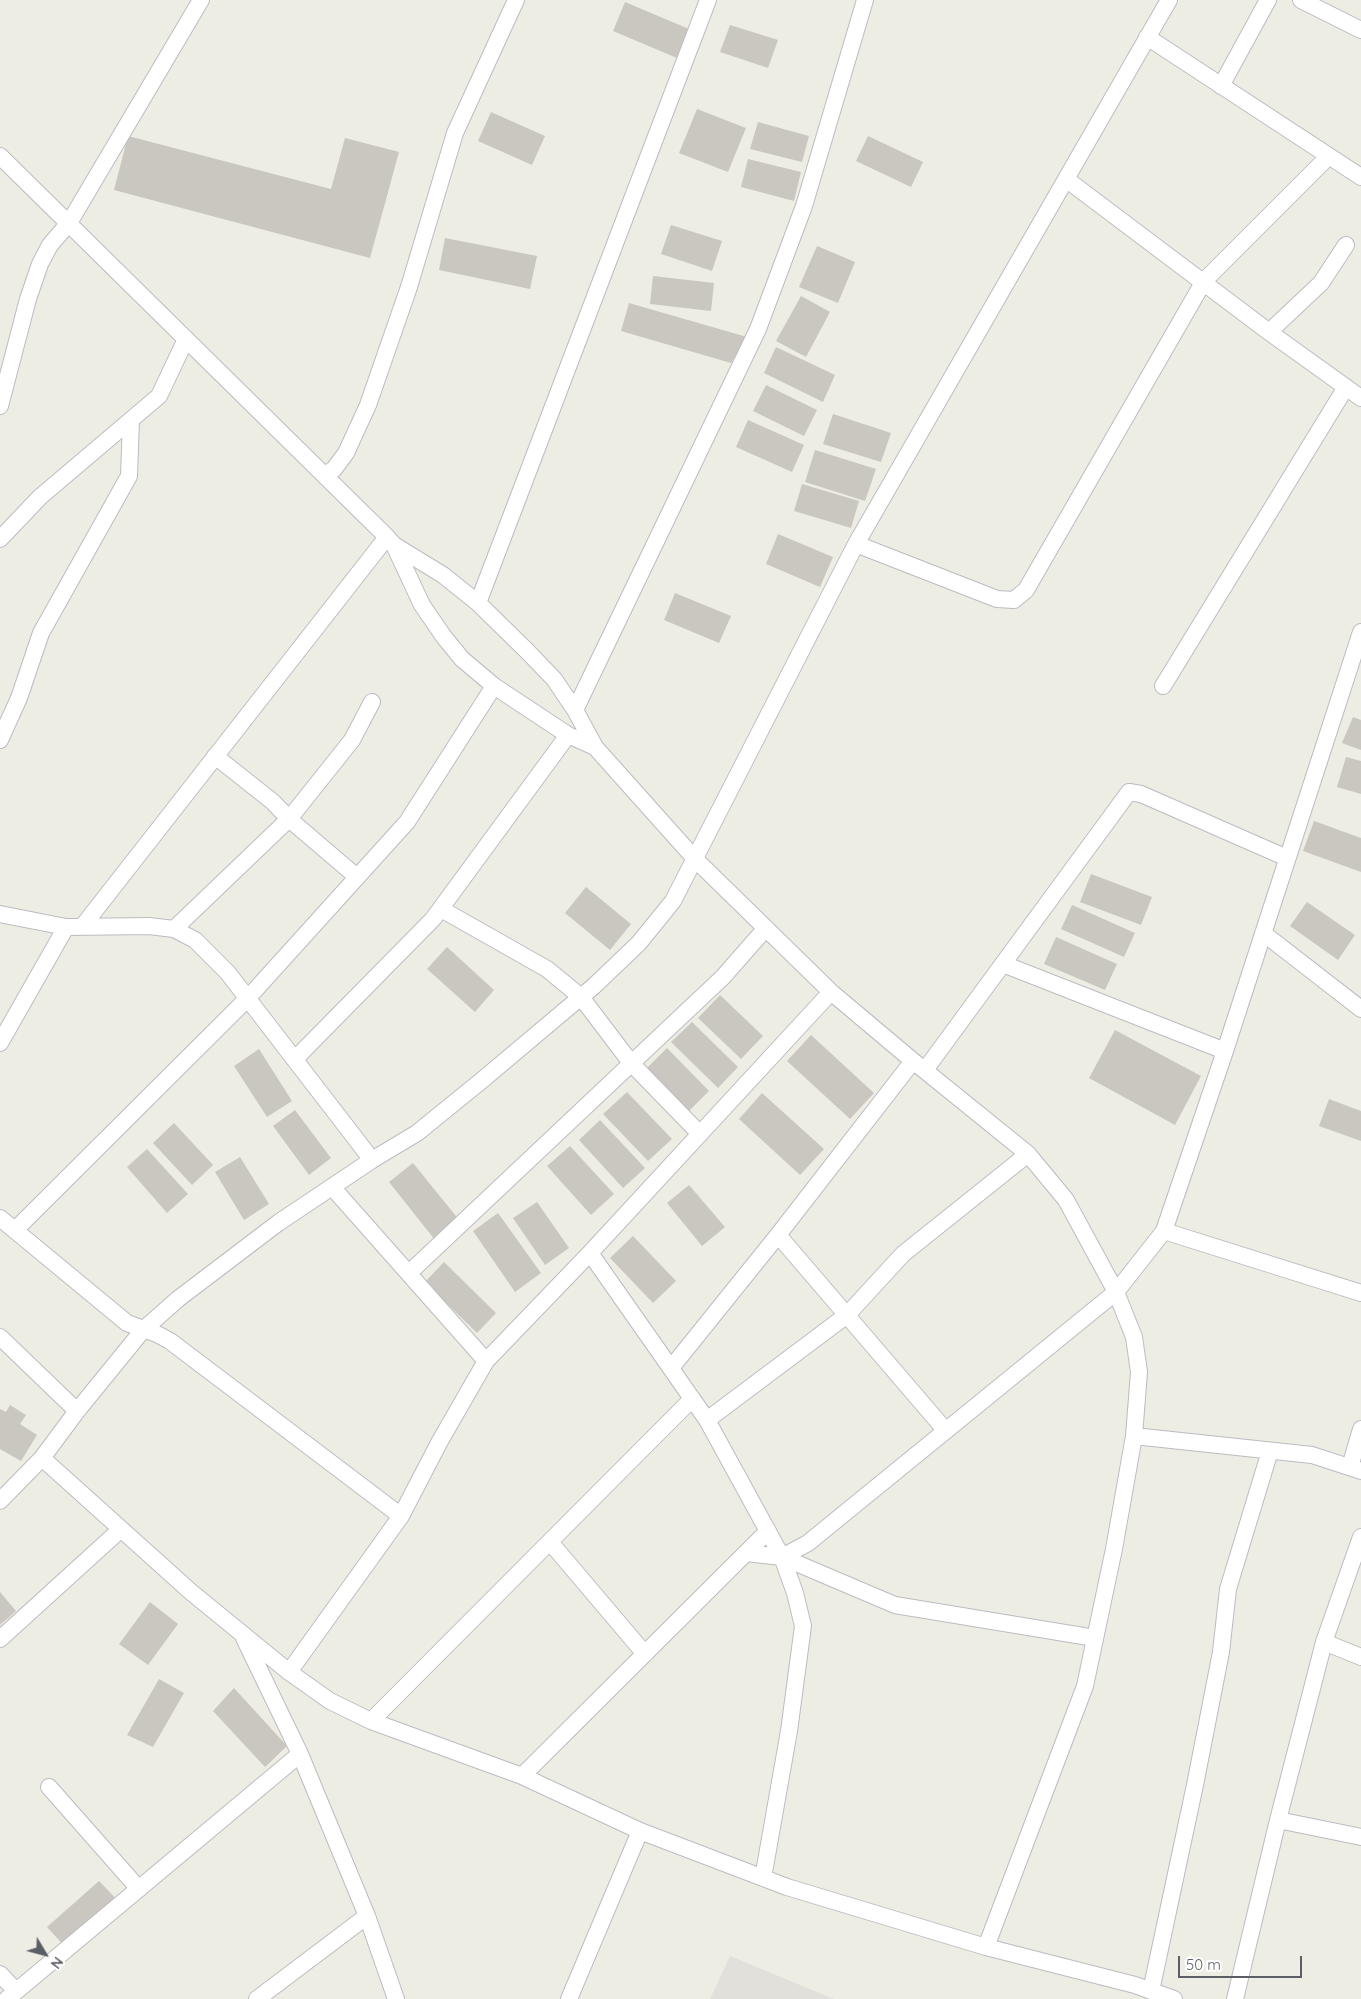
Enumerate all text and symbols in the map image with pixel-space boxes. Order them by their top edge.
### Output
north arrow [20,1929,70,1979]
scale bar [1181,1946,1305,1978]
text: N [47,1953,67,1973]
text: 50 m [1186,1955,1221,1974]

